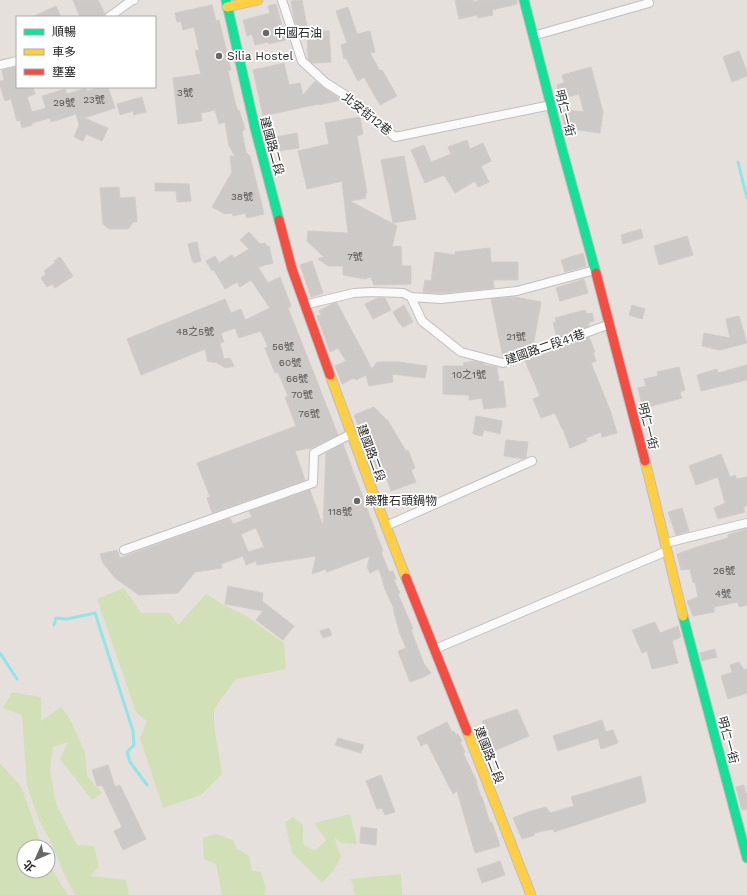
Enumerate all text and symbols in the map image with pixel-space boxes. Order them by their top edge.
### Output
legend [16,16,156,88]
text: 順暢 [52,25,76,39]
place label: 中國石油 [274,26,322,40]
marker: 中國石油 [261,28,271,38]
text: 車多 [52,45,76,59]
place label: Silia Hostel [227,49,293,63]
marker: Silia Hostel [214,51,224,61]
text: 壅塞 [52,65,76,79]
house number: 3號 [177,87,193,98]
street label: 明仁一街 [552,88,578,138]
street label: 北安街12巷 [339,90,395,138]
house number: 23號 [83,94,105,105]
house number: 29號 [53,97,75,108]
street label: 建國路二段 [257,115,287,177]
house number: 38號 [231,191,253,202]
house number: 7號 [347,251,363,262]
house number: 48之5號 [176,326,214,337]
street label: 建國路二段41巷 [503,327,587,367]
house number: 21號 [506,331,526,342]
house number: 56號 [272,341,294,352]
house number: 60號 [279,357,301,368]
house number: 10之1號 [452,369,486,380]
house number: 66號 [286,373,308,384]
house number: 70號 [291,389,313,400]
street label: 明仁一街 [635,401,661,451]
house number: 76號 [298,408,320,419]
street label: 建國路二段 [354,422,388,484]
place label: 樂雅石頭鍋物 [365,494,437,508]
marker: 樂雅石頭鍋物 [352,496,362,506]
house number: 118號 [328,506,352,517]
house number: 26號 [713,565,735,576]
house number: 4號 [715,588,731,599]
street label: 明仁一街 [715,715,741,765]
street label: 建國路二段 [472,724,506,786]
north arrow [16,839,56,879]
text: 北 [21,857,38,874]

